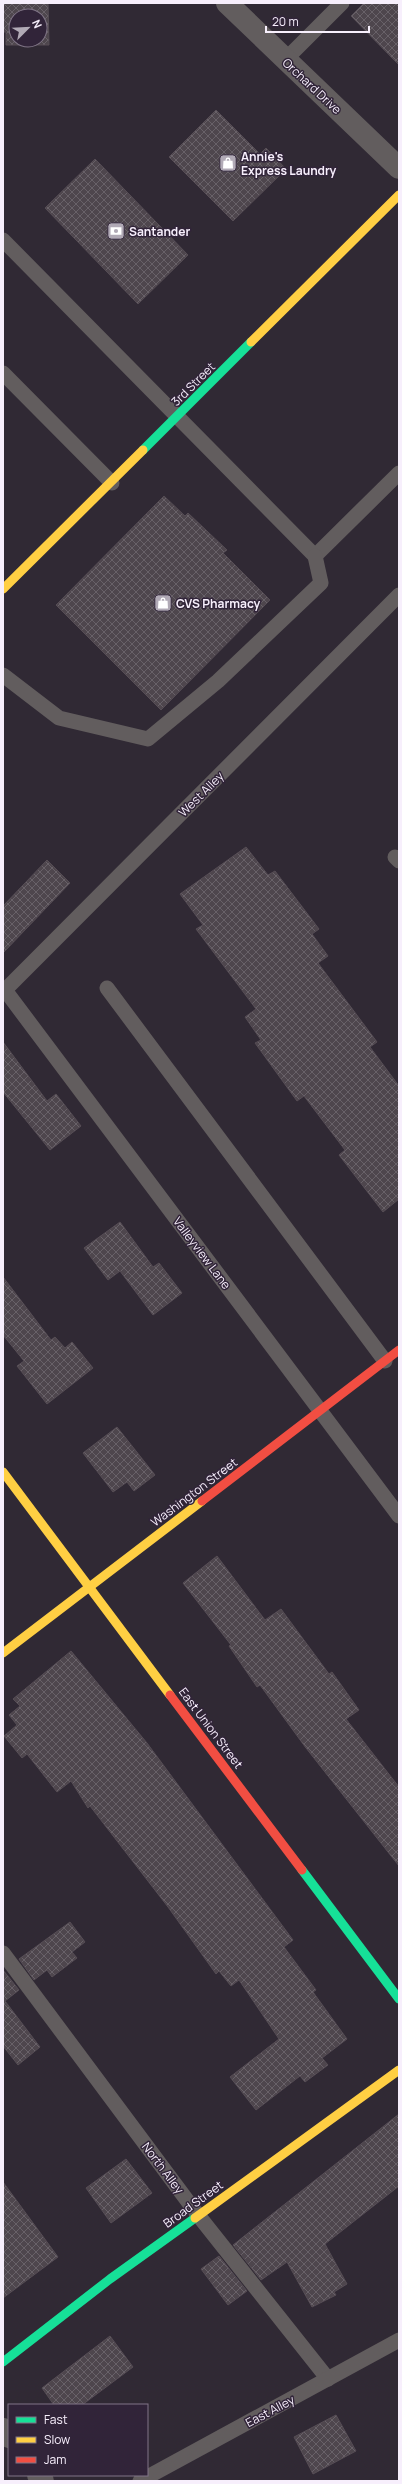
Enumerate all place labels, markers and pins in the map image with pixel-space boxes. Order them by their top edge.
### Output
place label: Annie's Express Laundry [241,148,337,179]
shop icon: Annie's Express Laundry [218,153,238,173]
bank icon: Santander [106,221,126,241]
place label: Santander [129,223,190,240]
shop icon: CVS Pharmacy [153,593,173,613]
place label: CVS Pharmacy [176,595,261,612]

